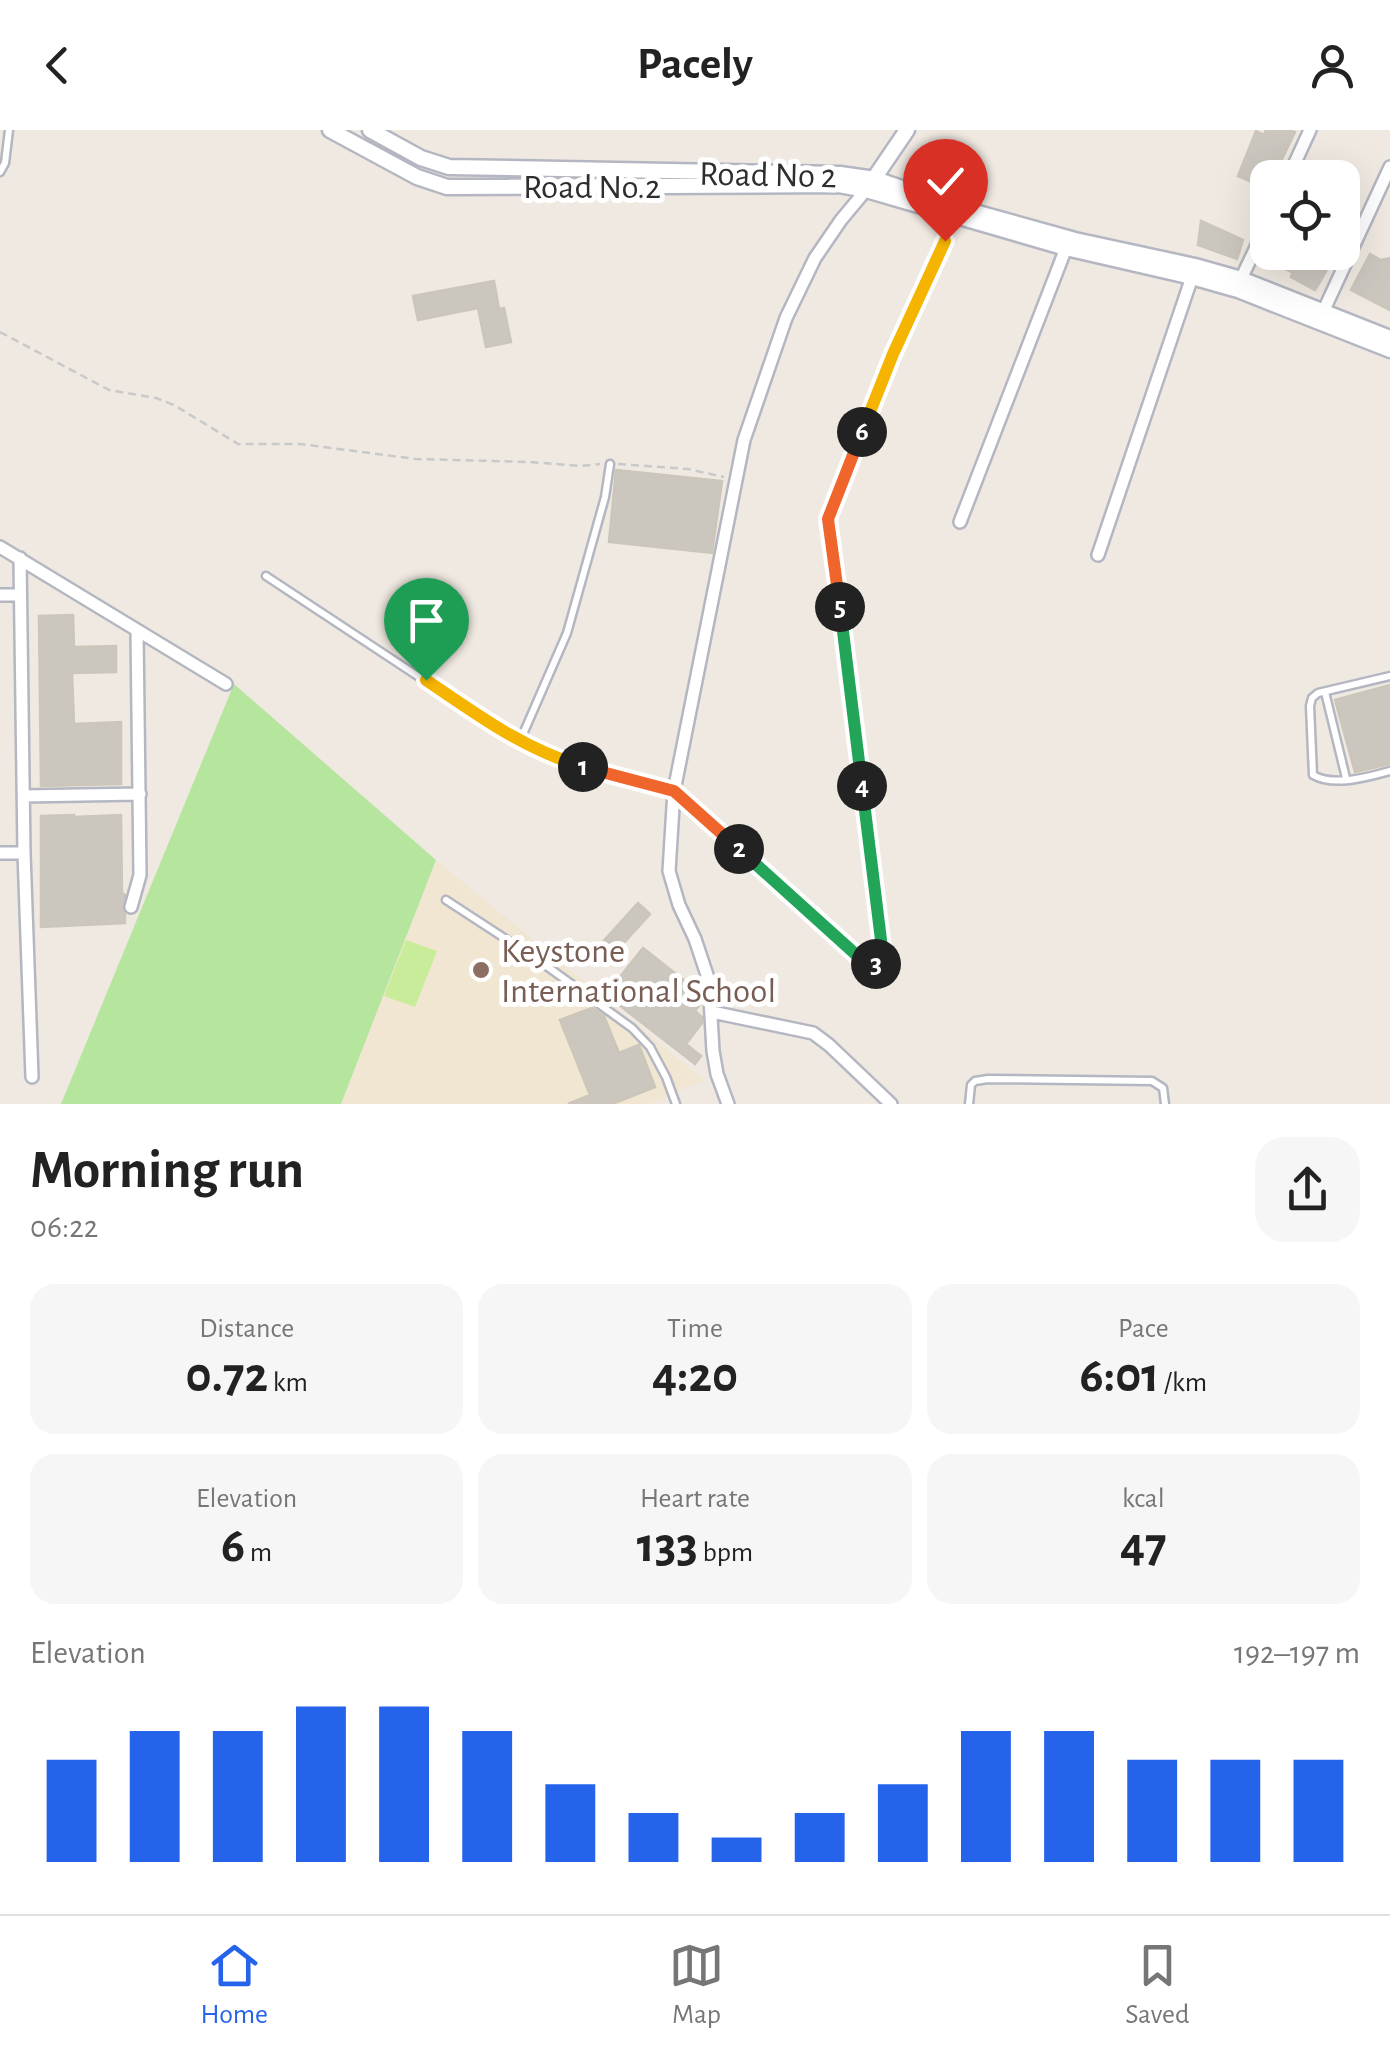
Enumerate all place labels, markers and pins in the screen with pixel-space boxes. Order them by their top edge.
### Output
pin [903,139,988,242]
pin: 6 [837,407,887,457]
pin [384,578,469,681]
pin: 5 [815,582,865,632]
pin: 1 [558,742,608,792]
pin: 4 [837,761,887,811]
pin: 2 [714,824,764,874]
place label: Keystone International School [501,934,776,1009]
pin: 3 [851,939,901,989]
marker: Keystone International School [470,959,492,981]

